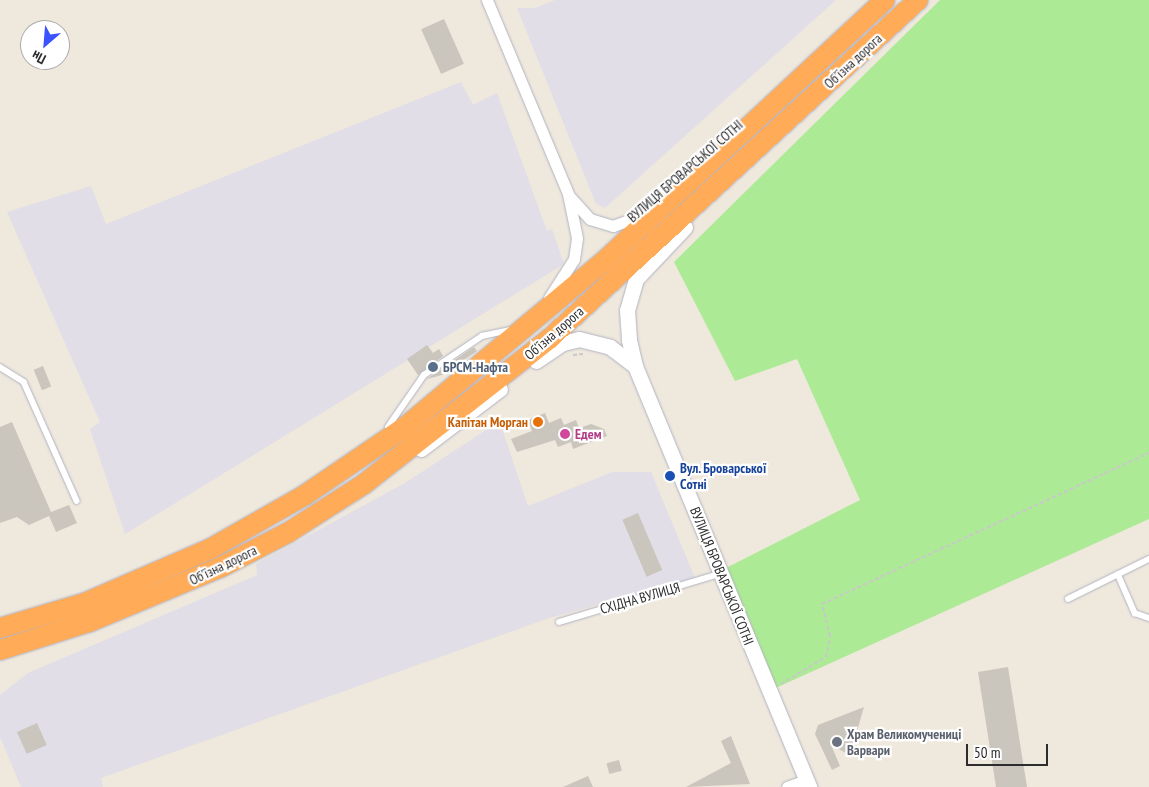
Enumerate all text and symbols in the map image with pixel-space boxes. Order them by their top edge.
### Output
north arrow [20,20,70,70]
street label: Обʼїзна дорога [821,30,885,92]
text: Пн [29,46,49,69]
street label: ВУЛИЦЯ БРОВАРСЬКОЇ СОТНІ [624,116,746,226]
street label: Обʼїзна дорога [521,303,587,363]
place label: БРСМ-Нафта [443,359,508,375]
marker: БРСМ-Нафта [427,361,439,373]
place label: Капітан Морган [448,414,528,430]
marker: Капітан Морган [532,416,544,428]
place label: Едем [575,426,601,442]
marker: Едем [559,428,571,440]
place label: Вул. Броварської Cотні [680,460,767,492]
marker: Вул. Броварської Cотні [664,470,676,482]
street label: ВУЛИЦЯ БРОВАРСЬКОЇ СОТНІ [687,504,757,648]
street label: Обʼїзна дорога [187,541,259,589]
street label: СХІДНА ВУЛИЦЯ [598,579,682,617]
place label: Храм Великомучениці Варвари [847,726,961,759]
scale bar [969,734,1052,766]
marker: Храм Великомучениці Варвари [831,736,843,748]
text: 50 m [974,743,1000,762]

